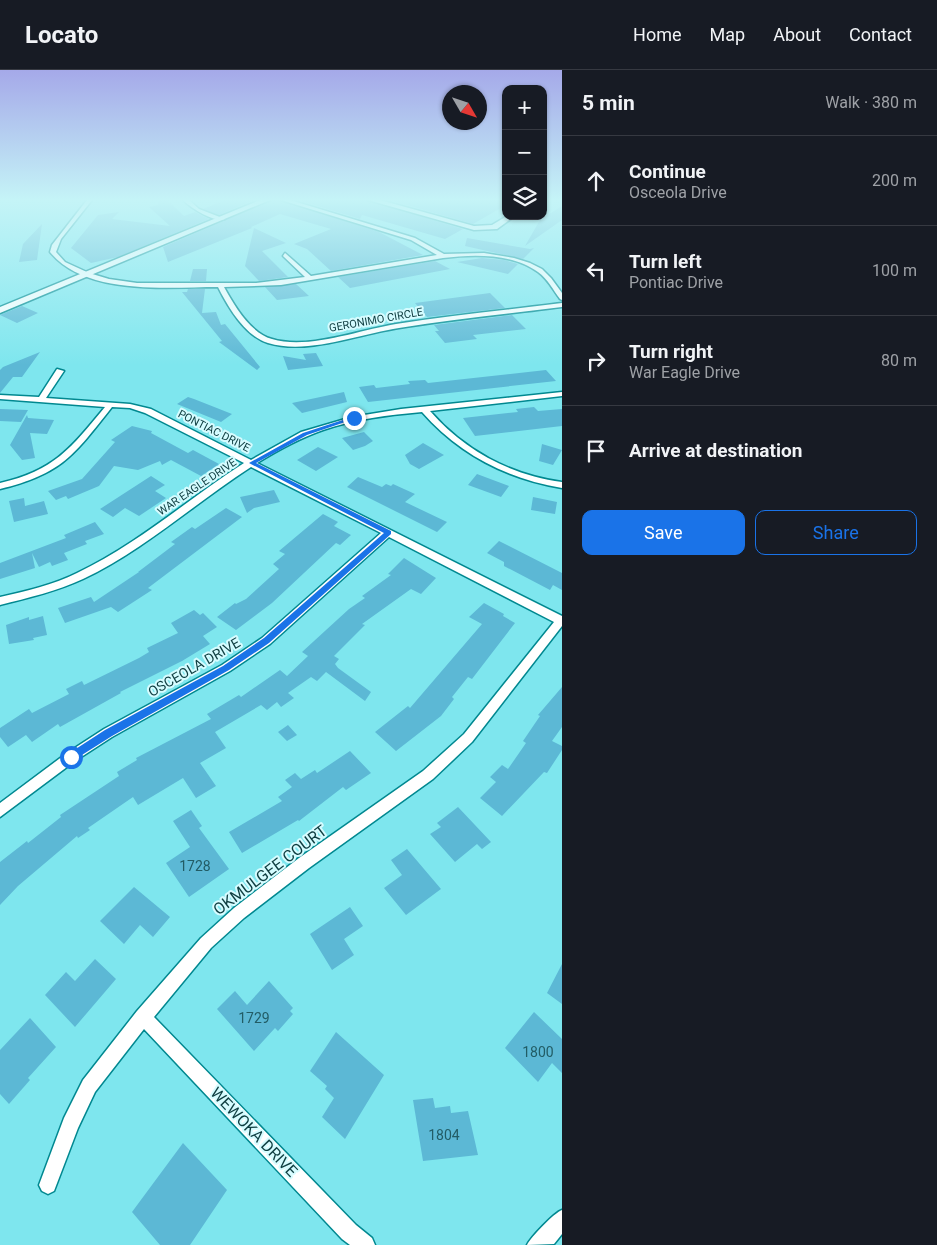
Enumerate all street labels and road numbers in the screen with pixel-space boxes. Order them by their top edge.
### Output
street label: GERONIMO CIRCLE [328,305,424,335]
street label: PONTIAC DRIVE [176,407,252,455]
street label: WAR EAGLE DRIVE [155,456,239,518]
street label: OSCEOLA DRIVE [145,634,243,700]
street label: OKMULGEE COURT [210,821,331,919]
street label: WEWOKA DRIVE [207,1083,301,1181]

